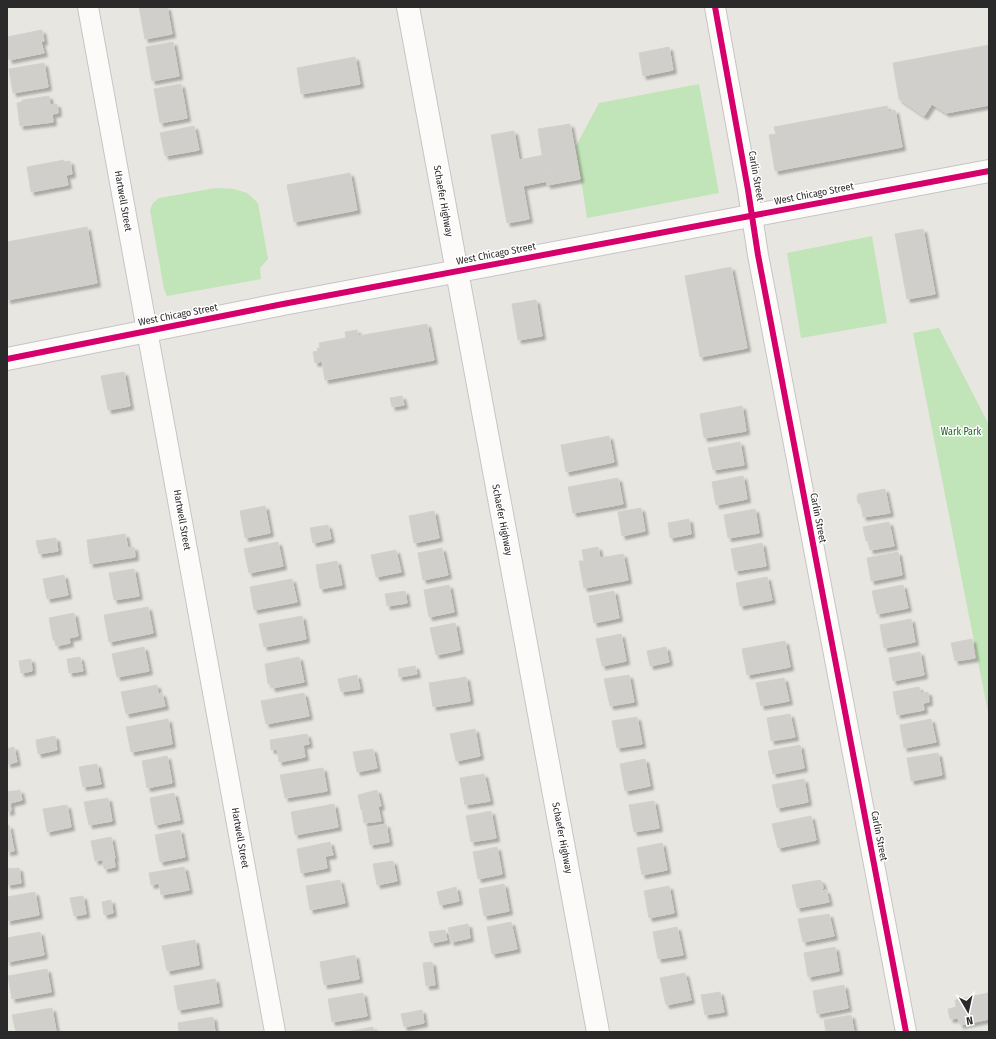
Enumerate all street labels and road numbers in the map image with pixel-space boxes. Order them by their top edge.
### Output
street label: Carlin Street [746,150,766,203]
street label: Schaefer Highway [431,164,455,238]
street label: Hartwell Street [112,170,134,233]
street label: West Chicago Street [773,180,855,208]
street label: West Chicago Street [455,240,537,268]
street label: West Chicago Street [137,301,219,329]
street label: Schaefer Highway [489,483,515,557]
street label: Hartwell Street [171,489,193,552]
street label: Carlin Street [807,492,829,545]
street label: Schaefer Highway [549,801,575,875]
street label: Hartwell Street [229,807,251,870]
street label: Carlin Street [868,810,890,863]

